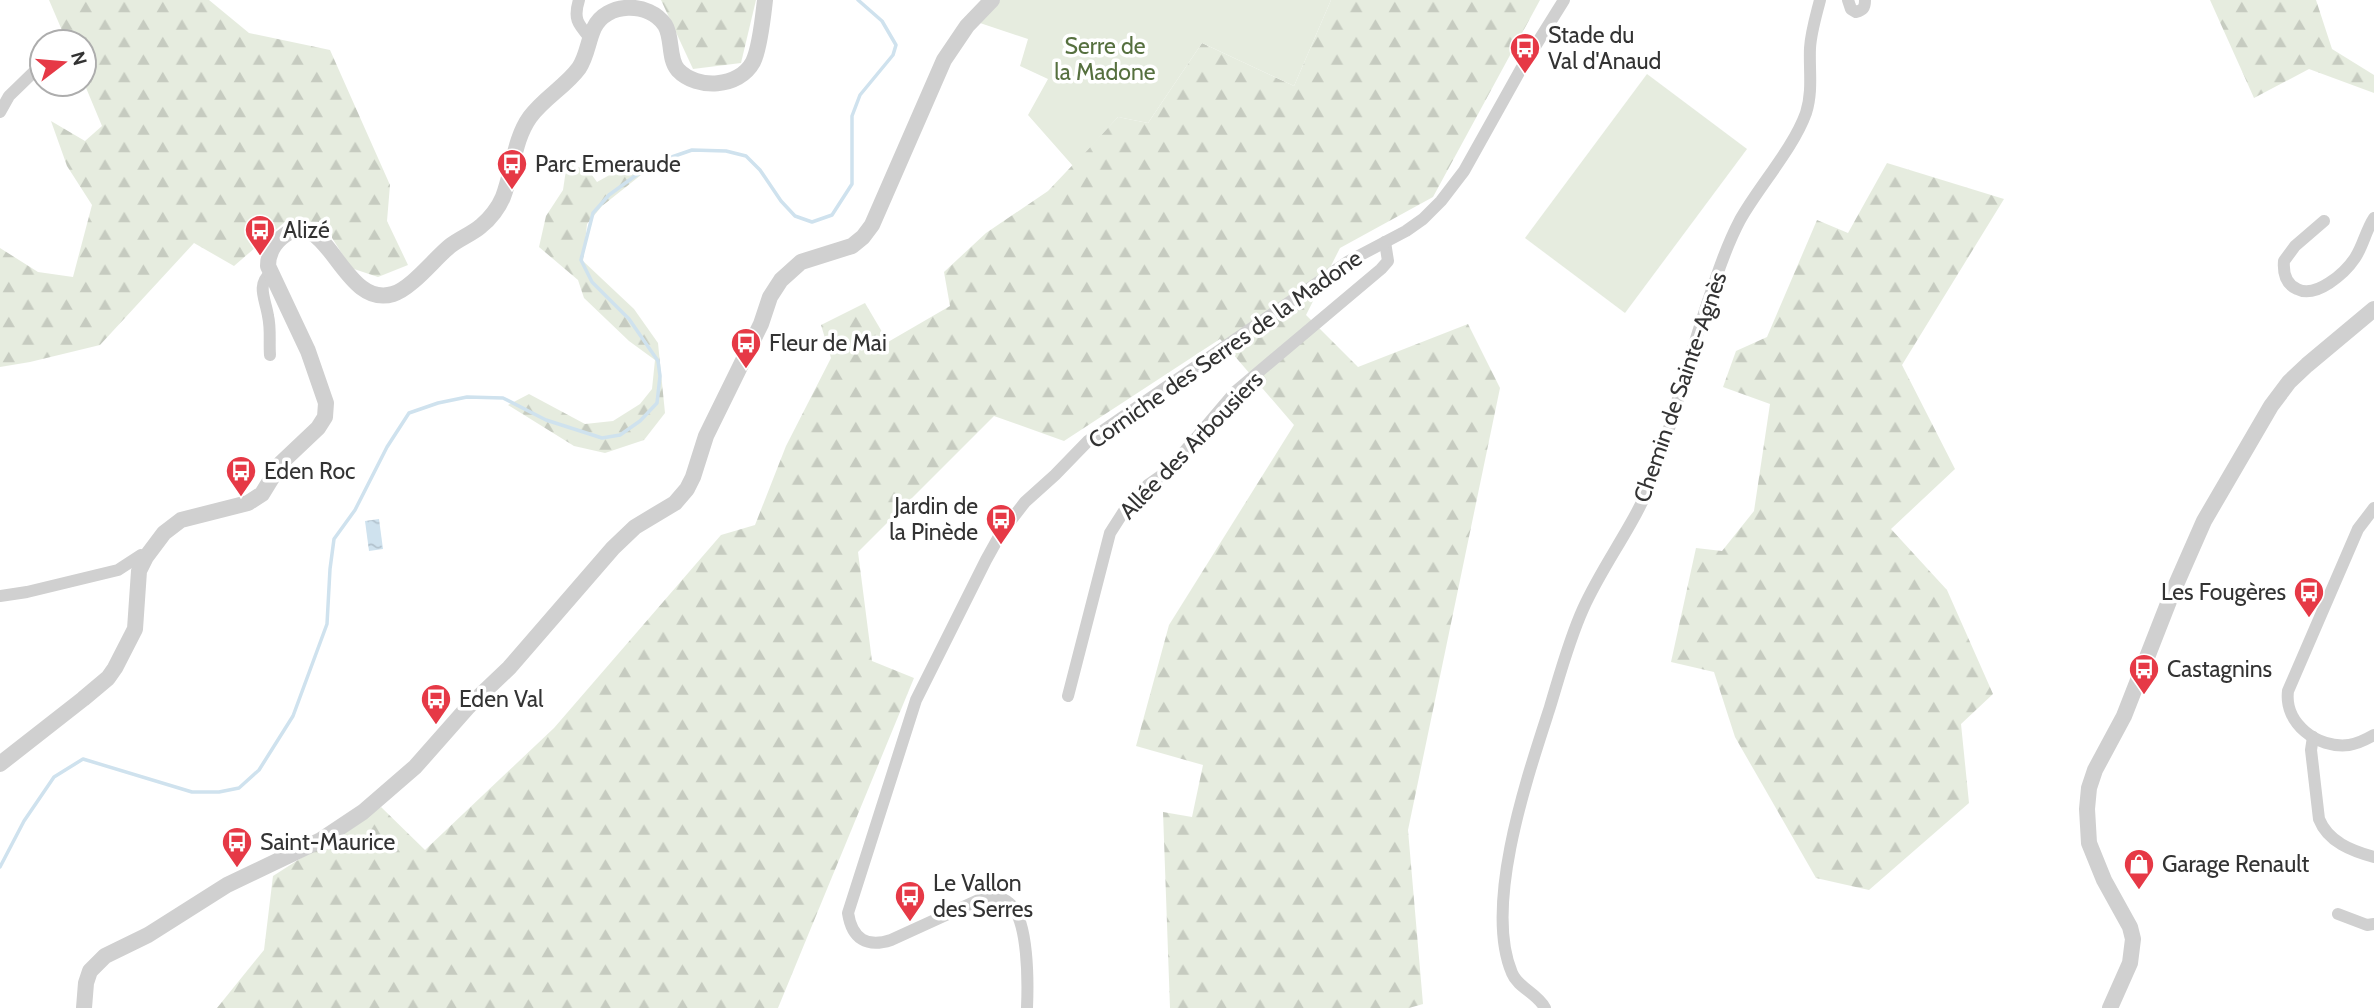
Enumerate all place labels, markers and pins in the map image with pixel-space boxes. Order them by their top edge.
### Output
place label: Stade du Val d'Anaud [1548,21,1661,75]
bus stop icon: Stade du Val d'Anaud [1508,31,1542,75]
bus stop icon: Parc Emeraude [495,147,529,191]
place label: Parc Emeraude [535,150,681,178]
bus stop icon: Alizé [243,213,277,257]
place label: Alizé [283,216,330,244]
bus stop icon: Fleur de Mai [729,326,763,370]
place label: Fleur de Mai [769,329,887,357]
bus stop icon: Eden Roc [224,454,258,498]
place label: Eden Roc [264,457,355,485]
place label: Jardin de la Pinède [889,492,978,546]
bus stop icon: Jardin de la Pinède [984,502,1018,546]
bus stop icon: Les Fougères [2292,575,2326,619]
place label: Les Fougères [2161,578,2286,606]
bus stop icon: Castagnins [2127,652,2161,696]
place label: Castagnins [2167,655,2272,683]
bus stop icon: Eden Val [419,682,453,726]
place label: Eden Val [459,685,544,713]
bus stop icon: Saint-Maurice [220,825,254,869]
place label: Saint-Maurice [260,828,396,856]
shop icon: Garage Renault [2122,847,2156,891]
place label: Garage Renault [2162,850,2310,878]
place label: Le Vallon des Serres [933,869,1033,923]
bus stop icon: Le Vallon des Serres [893,879,927,923]

